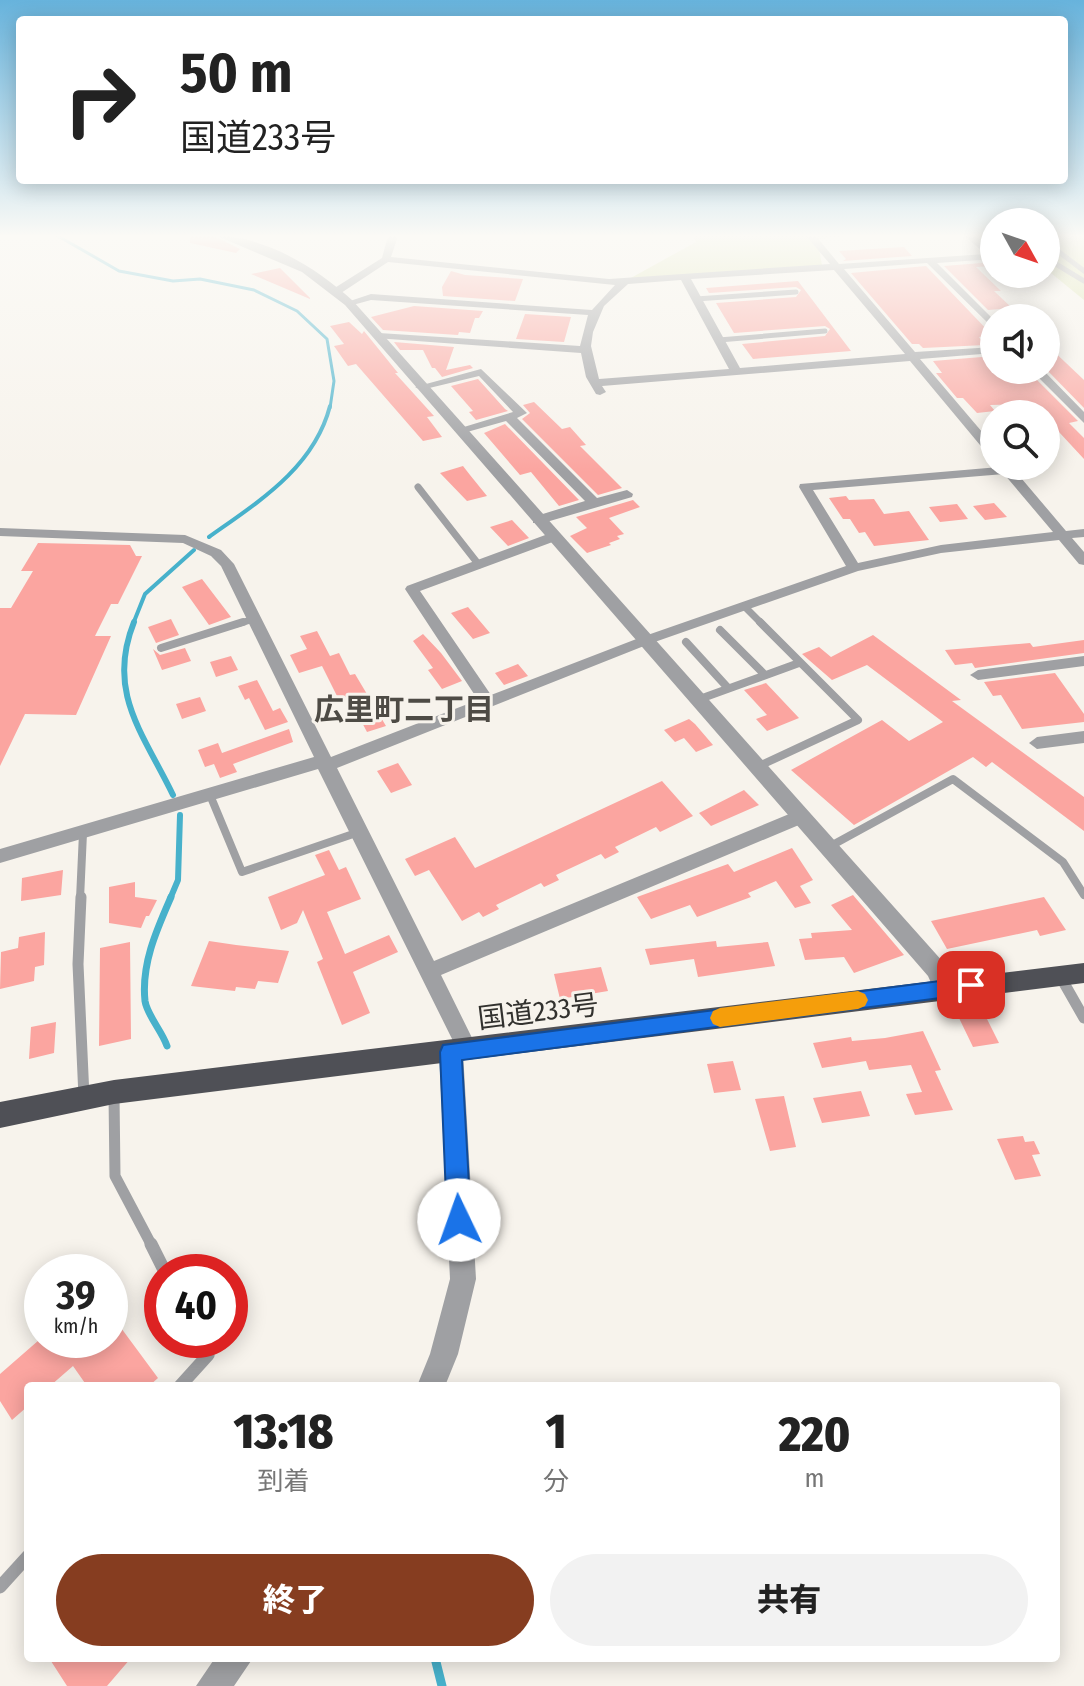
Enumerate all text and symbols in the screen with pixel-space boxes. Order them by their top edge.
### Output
text: 50 m [180,40,292,107]
icon: right [48,48,152,152]
text: 国道233号 [180,116,336,160]
north arrow [980,208,1060,288]
map controls [980,208,1060,480]
button: sound [980,304,1060,384]
button: search [980,400,1060,480]
district label: 広里町二丁目 [314,692,494,728]
pin [937,951,1005,1019]
icon: arrive [949,963,993,1007]
street label: 国道233号 [476,988,600,1035]
position arrow [417,1178,501,1262]
speed limit sign: 40 [144,1254,248,1358]
text: 39 [56,1272,96,1320]
text: km/h [54,1314,98,1338]
text: 13:18 [234,1403,334,1461]
text: 1 [546,1403,567,1461]
text: 220 [779,1406,850,1464]
text: m [805,1463,825,1494]
text: 到着 [258,1466,310,1497]
text: 分 [543,1466,569,1497]
button: 終了 [56,1554,534,1646]
button: 共有 [550,1554,1028,1646]

